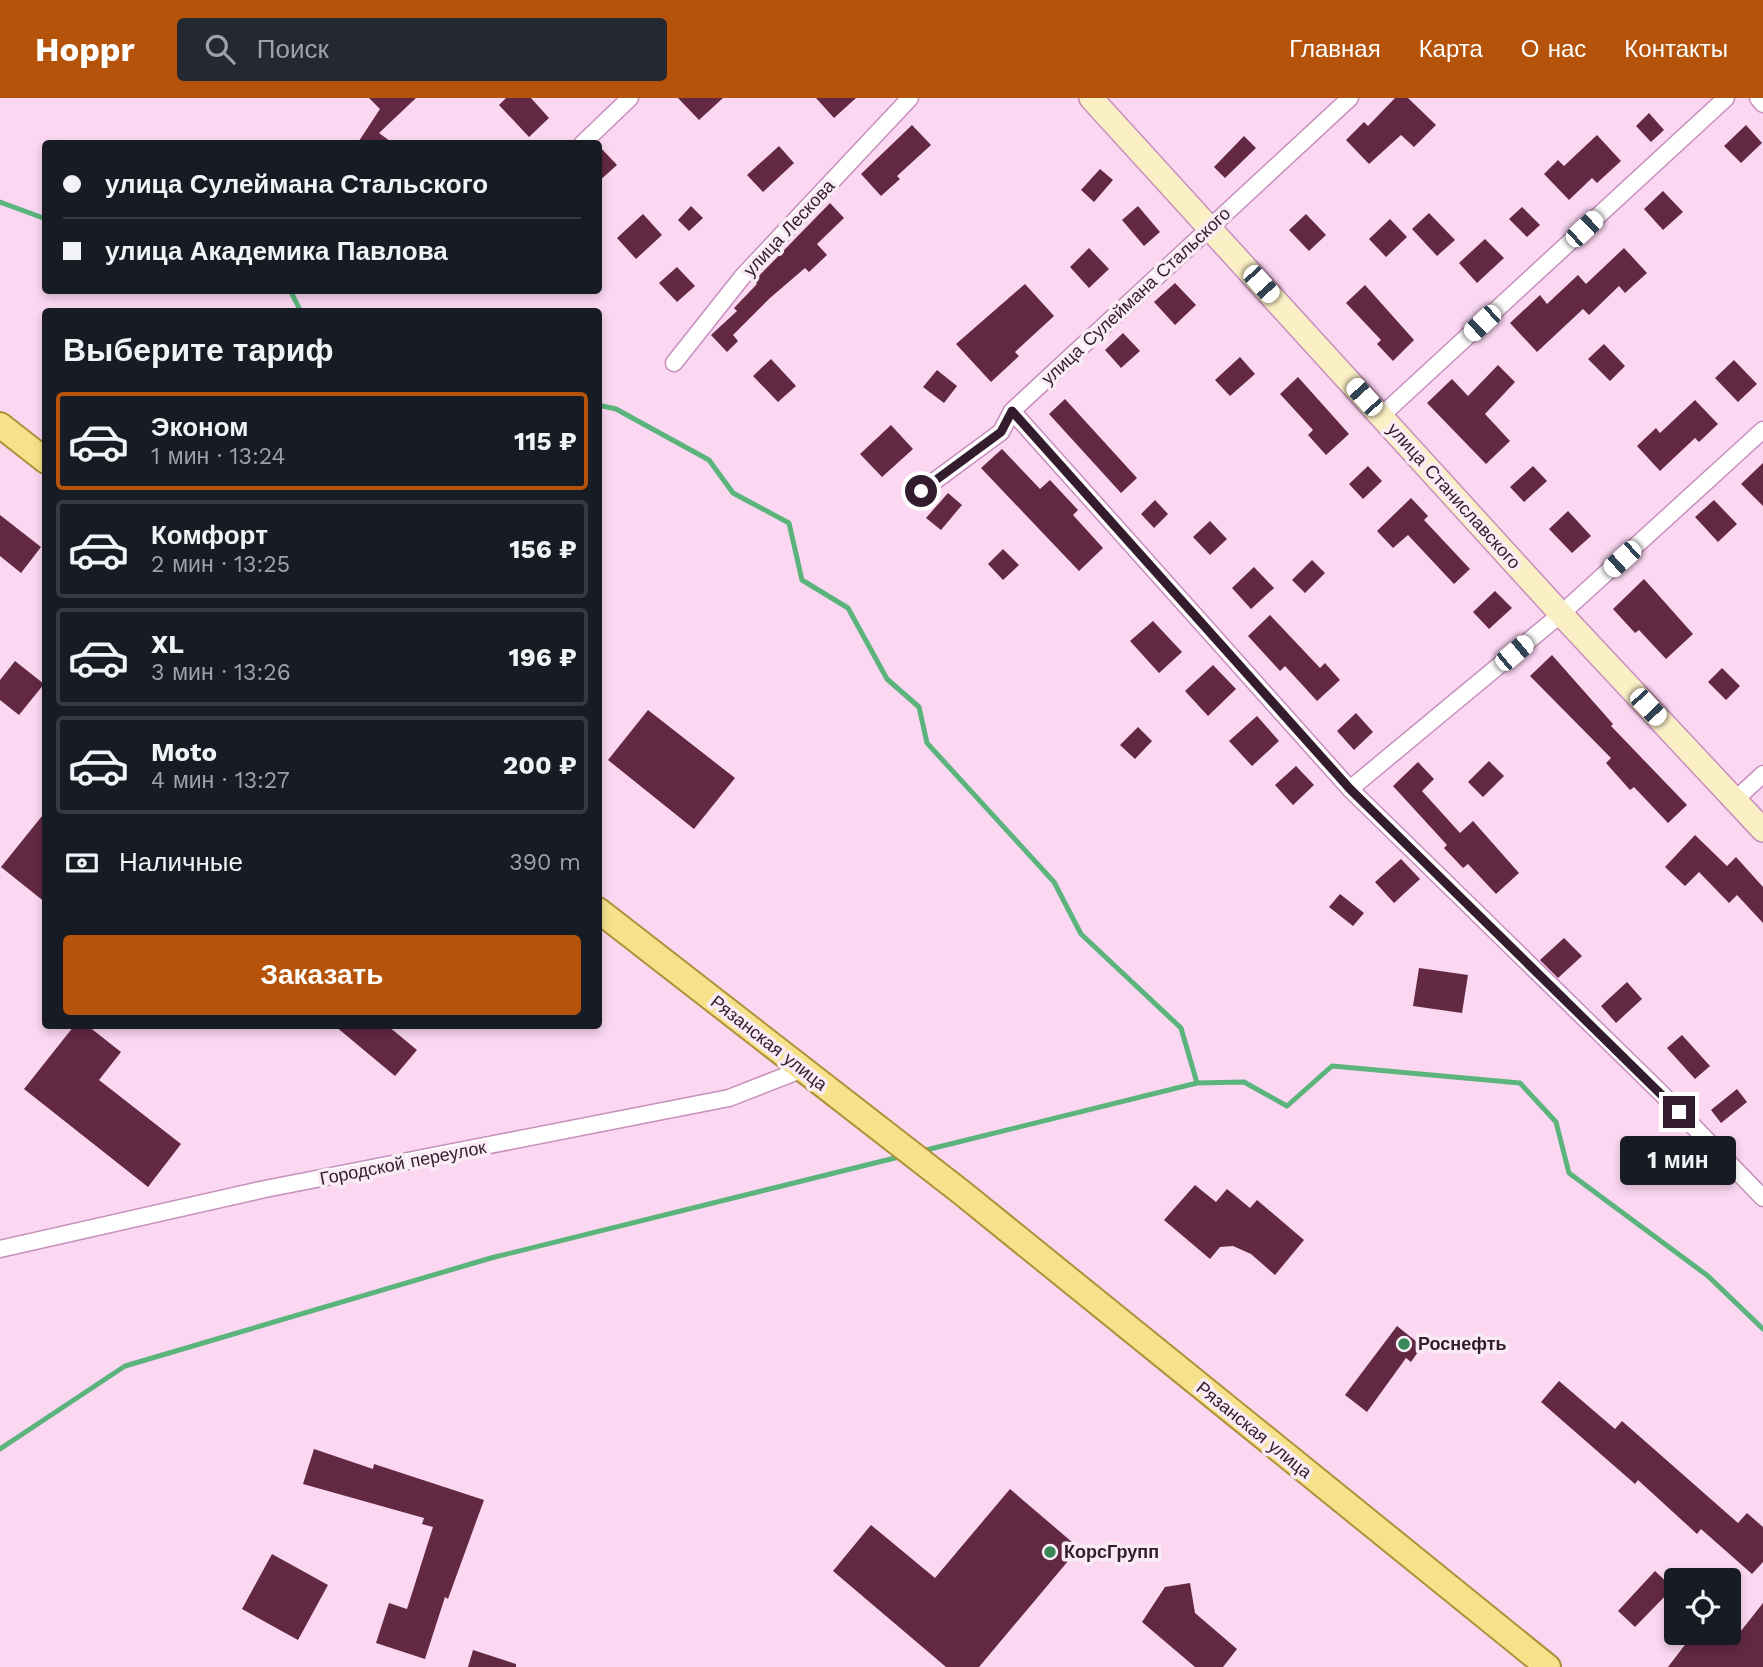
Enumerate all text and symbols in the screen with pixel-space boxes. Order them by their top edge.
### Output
search box [177,18,667,81]
text: Hoppr [35,30,135,69]
icon: search [201,30,239,68]
text: Поиск [257,34,329,64]
text: Главная [1289,35,1381,63]
text: Карта [1419,35,1483,63]
text: О нас [1521,35,1586,63]
text: Контакты [1624,35,1728,63]
text: улица Сулеймана Стальского [105,169,488,199]
street label: улица Лескова [739,174,839,280]
street label: улица Сулеймана Стальского [1037,203,1234,389]
car [1562,207,1607,251]
text: улица Академика Павлова [105,236,448,266]
car [1240,261,1283,307]
car [1460,301,1505,345]
text: Выберите тариф [63,331,334,369]
car [1343,374,1386,420]
icon: car [67,410,130,473]
text: Эконом [151,412,249,442]
street label: улица Станиславского [1383,418,1525,573]
text: 115 ₽ [514,426,577,456]
text: 1 мин · 13:24 [151,443,286,470]
route start [905,475,937,507]
icon: car [67,518,130,581]
text: Комфорт [151,520,268,550]
text: 156 ₽ [509,534,577,564]
car [1600,537,1645,581]
text: 2 мин · 13:25 [151,551,290,578]
icon: car [67,626,130,689]
text: XL [151,629,184,659]
car [1492,631,1537,675]
text: 196 ₽ [508,642,577,672]
text: 3 мин · 13:26 [151,659,291,686]
car [1626,684,1671,730]
icon: car [67,734,130,797]
text: Moto [151,737,217,767]
text: 200 ₽ [503,750,577,780]
text: 4 мин · 13:27 [151,767,290,794]
icon: cash [63,844,101,882]
text: Наличные [119,847,243,877]
text: 390 m [509,849,581,876]
button: Заказать [63,935,581,1015]
street label: Рязанская улица [707,991,833,1095]
route end [1663,1096,1695,1128]
street label: Городской переулок [318,1136,488,1189]
callout: 1 мин [1621,1136,1737,1186]
text: 1 мин [1647,1147,1709,1174]
place label: Роснефть [1418,1333,1507,1354]
marker: Роснефть [1396,1336,1412,1352]
street label: Рязанская улица [1193,1377,1317,1483]
place label: КорсГрупп [1064,1541,1159,1562]
marker: КорсГрупп [1042,1544,1058,1560]
map controls [1664,1568,1741,1645]
button: locate [1664,1568,1741,1645]

